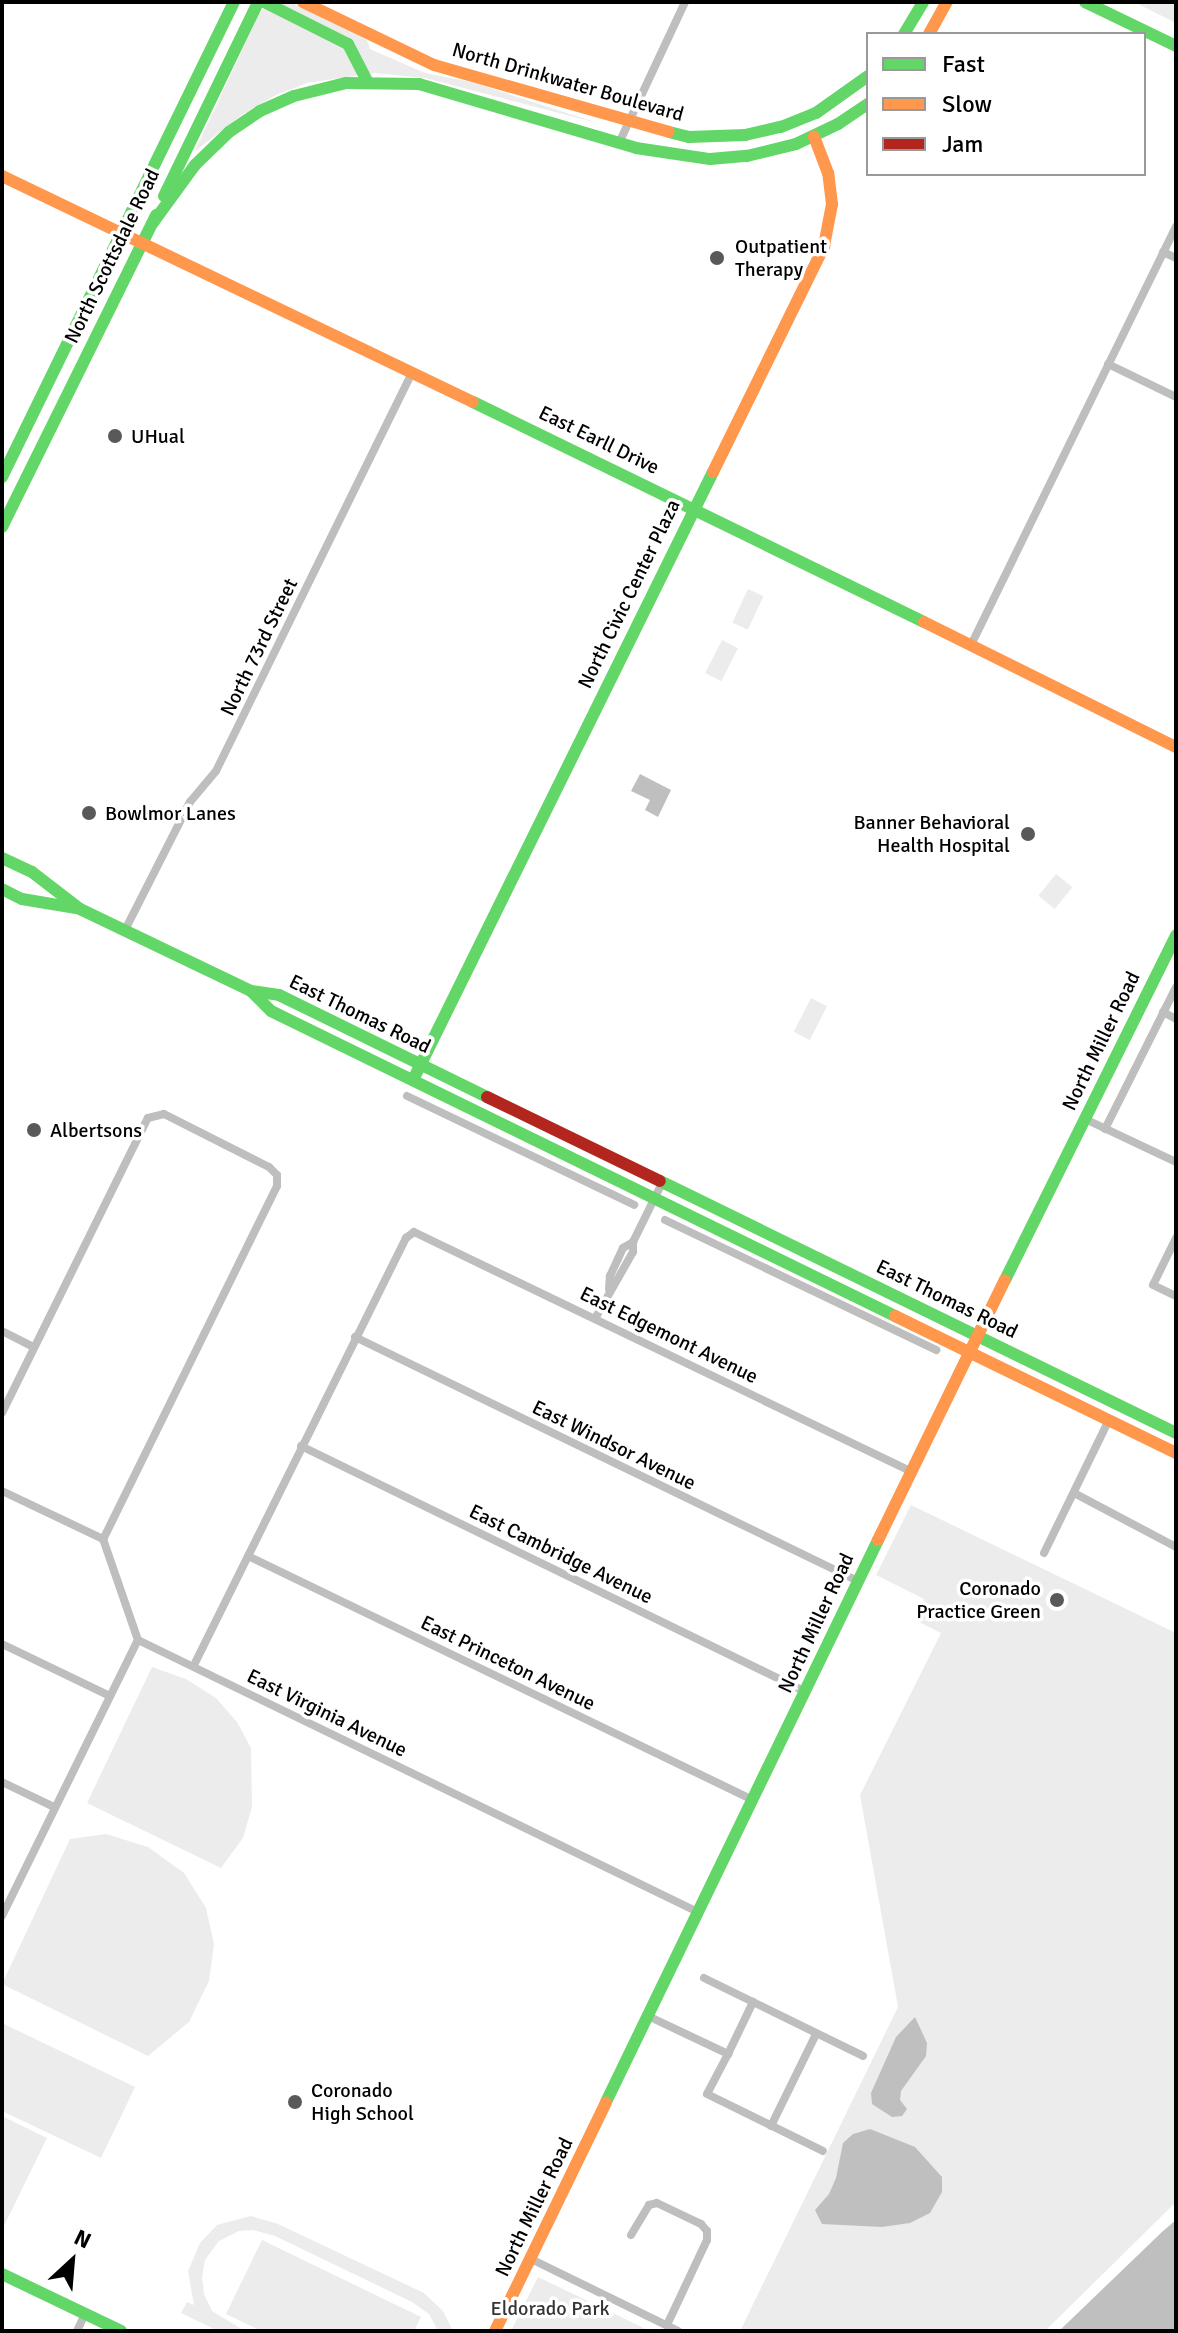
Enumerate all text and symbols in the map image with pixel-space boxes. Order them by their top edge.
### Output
legend [866,32,1146,176]
street label: North Drinkwater Boulevard [449,37,687,127]
text: Fast [942,49,985,79]
text: Slow [942,89,992,119]
text: Jam [942,129,983,159]
street label: North Scottsdale Road [59,165,165,347]
place label: Outpatient Therapy [735,234,827,281]
marker: Outpatient Therapy [706,247,728,269]
street label: East Earll Drive [535,401,663,479]
place label: UHual [131,424,185,448]
marker: UHual [106,427,124,445]
street label: North Civic Center Plaza [573,496,685,692]
street label: North 73rd Street [215,574,303,720]
place label: Bowlmor Lanes [105,801,236,825]
marker: Bowlmor Lanes [80,804,98,822]
place label: Banner Behavioral Health Hospital [853,810,1010,857]
marker: Banner Behavioral Health Hospital [1017,823,1039,845]
street label: North Miller Road [1057,968,1145,1114]
street label: East Thomas Road [285,969,435,1059]
place label: Albertsons [50,1118,142,1142]
marker: Albertsons [25,1121,43,1139]
street label: East Thomas Road [872,1254,1022,1344]
street label: East Edgemont Avenue [576,1281,762,1389]
street label: East Windsor Avenue [528,1395,700,1495]
street label: East Cambridge Avenue [465,1499,657,1609]
street label: North Miller Road [773,1549,859,1697]
place label: Coronado Practice Green [916,1576,1041,1623]
marker: Coronado Practice Green [1048,1591,1066,1609]
street label: East Princeton Avenue [417,1610,599,1716]
street label: East Virginia Avenue [243,1664,411,1762]
place label: Coronado High School [311,2078,414,2125]
marker: Coronado High School [286,2093,304,2111]
street label: North Miller Road [490,2134,578,2280]
north arrow [32,2221,112,2301]
text: N [70,2223,96,2254]
park label: Eldorado Park [490,2296,610,2320]

